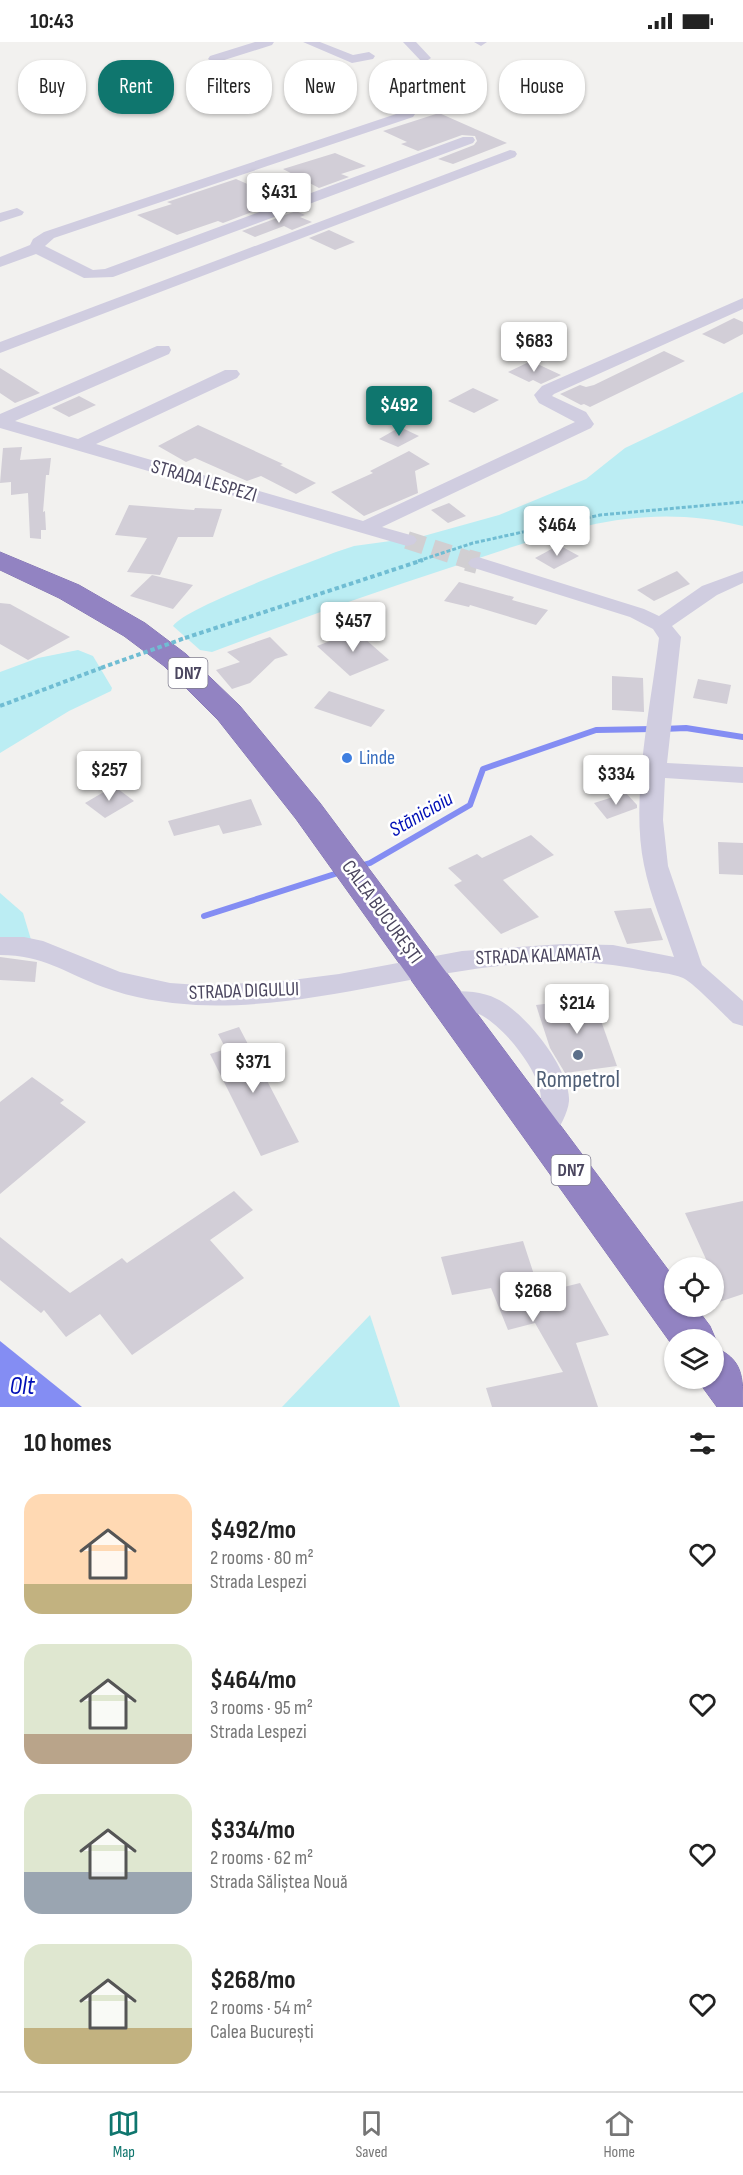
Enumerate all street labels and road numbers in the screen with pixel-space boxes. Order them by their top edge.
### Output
street label: STRADA LESPEZI [148,454,260,508]
road number: DN7 [168,658,207,688]
street label: CALEA BUCUREȘTI [336,856,428,968]
street label: STRADA KALAMATA [475,942,601,970]
street label: STRADA DIGULUI [188,977,300,1005]
road number: DN7 [552,1155,590,1185]

